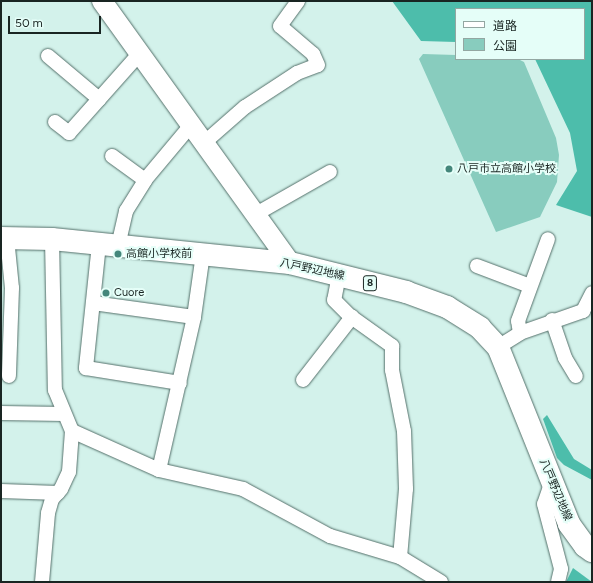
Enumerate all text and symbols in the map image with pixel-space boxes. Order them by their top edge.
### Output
scale bar [10,8,103,34]
legend [455,8,585,60]
text: 50 m [15,16,43,30]
text: 道路 [493,19,517,33]
text: 公園 [493,39,517,53]
place label: 八戸市立高館小学校 [457,162,556,176]
marker: 八戸市立高館小学校 [444,164,454,174]
place label: 高館小学校前 [126,247,192,261]
marker: 高館小学校前 [113,249,123,259]
street label: 八戸野辺地線 [278,257,346,283]
road number: 8 [362,275,378,291]
place label: Cuore [114,286,144,300]
marker: Cuore [101,288,111,298]
street label: 八戸野辺地線 [536,457,574,523]

